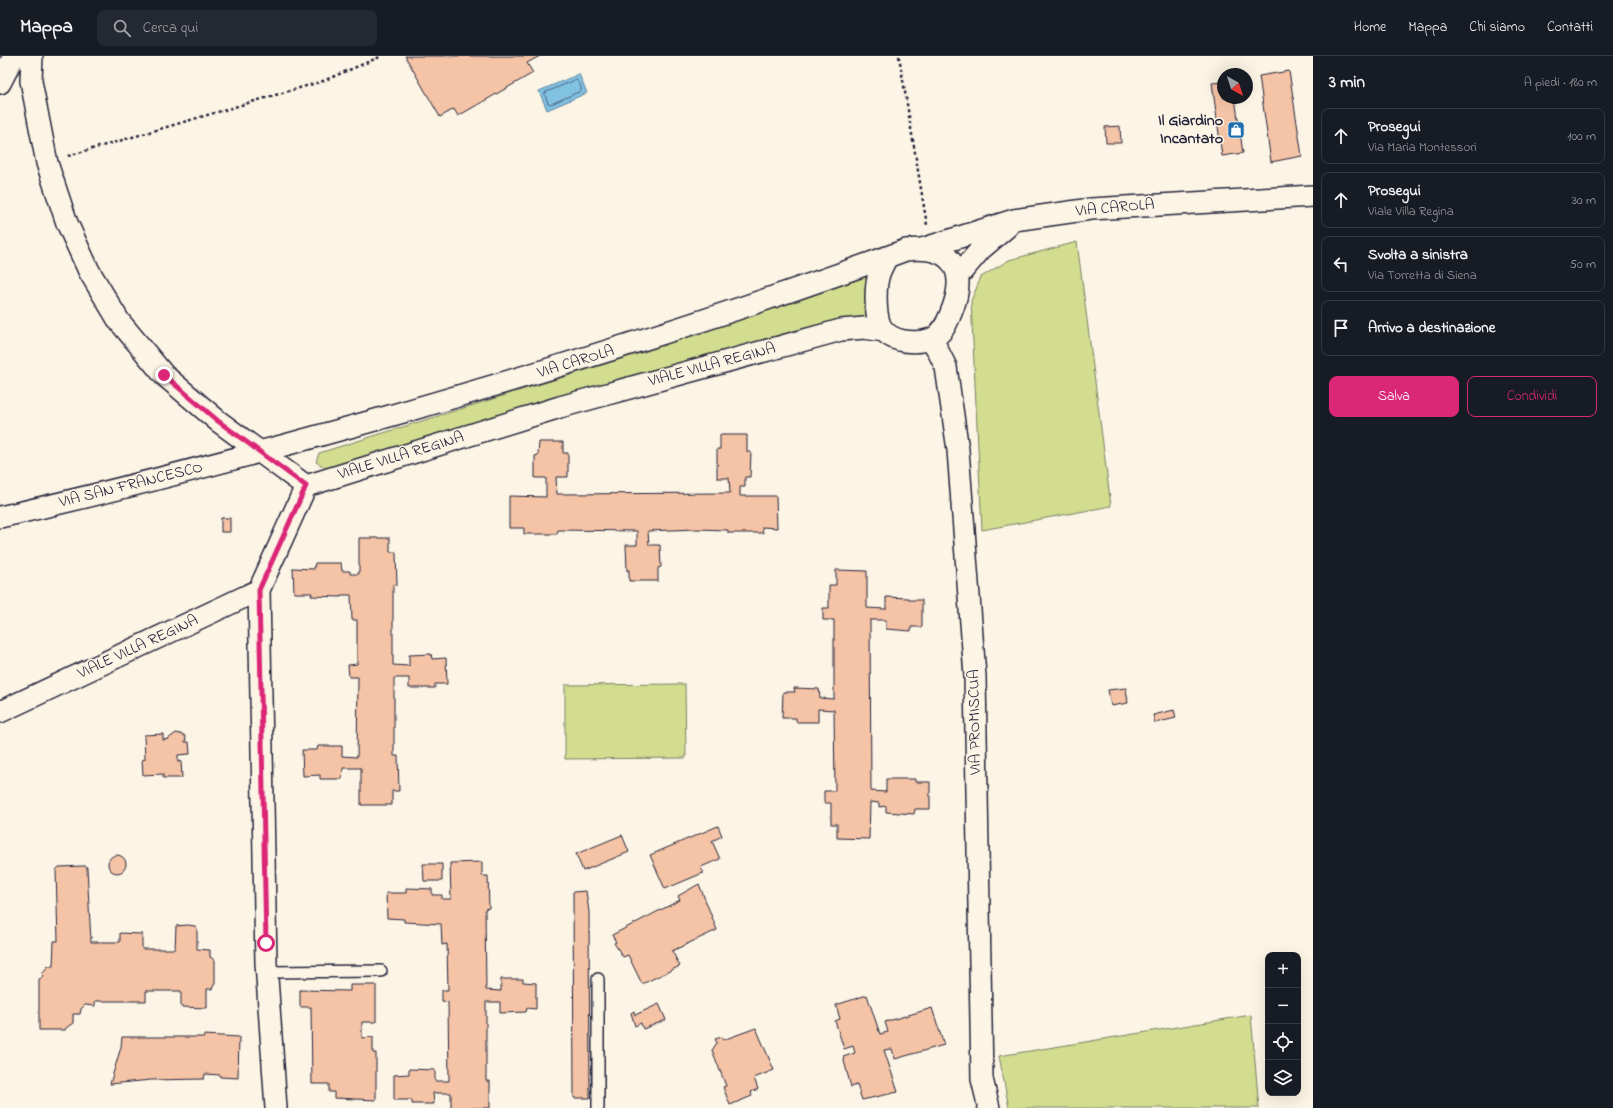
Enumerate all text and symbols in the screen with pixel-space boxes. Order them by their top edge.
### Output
search box [97,10,377,46]
text: Mappa [20,14,73,41]
icon: search [111,17,133,39]
text: Cerca qui [143,17,198,39]
text: Home [1354,17,1386,38]
text: Mappa [1408,17,1447,38]
text: Chi siamo [1469,17,1525,38]
text: Contatti [1547,17,1593,38]
north arrow [1217,68,1253,104]
text: 3 min [1329,70,1365,95]
text: A piedi · 180 m [1524,73,1597,92]
place label: Il Giardino Incantato [1158,109,1223,151]
text: Prosegui [1368,116,1421,138]
shop icon: Il Giardino Incantato [1226,120,1246,140]
icon: ahead [1330,125,1352,147]
text: 100 m [1567,127,1596,146]
text: Via Maria Montessori [1368,138,1477,157]
text: Prosegui [1368,180,1421,202]
icon: ahead [1330,189,1352,211]
text: 30 m [1572,191,1596,210]
street label: VIA CAROLA [1074,193,1156,223]
text: Viale Villa Regina [1368,202,1454,221]
text: Svolta a sinistra [1368,244,1468,266]
icon: left [1330,253,1352,275]
text: 50 m [1570,255,1596,274]
text: Via Torretta di Siena [1368,266,1477,285]
icon: arrive [1330,317,1352,339]
text: Arrivo a destinazione [1368,317,1495,339]
street label: VIALE VILLA REGINA [645,336,778,394]
street label: VIA CAROLA [534,339,617,385]
route end [155,366,173,384]
button: Salva [1329,376,1459,417]
button: Condividi [1467,376,1597,417]
street label: VIALE VILLA REGINA [334,425,467,487]
street label: VIA SAN FRANCESCO [56,456,205,515]
street label: VIALE VILLA REGINA [73,608,202,686]
street label: VIA PROMISCUA [962,669,988,776]
route start [257,934,275,952]
map controls [1265,952,1301,1096]
button: + [1265,952,1301,988]
button: − [1265,988,1301,1024]
button: locate [1265,1024,1301,1060]
button: layers [1265,1060,1301,1096]

